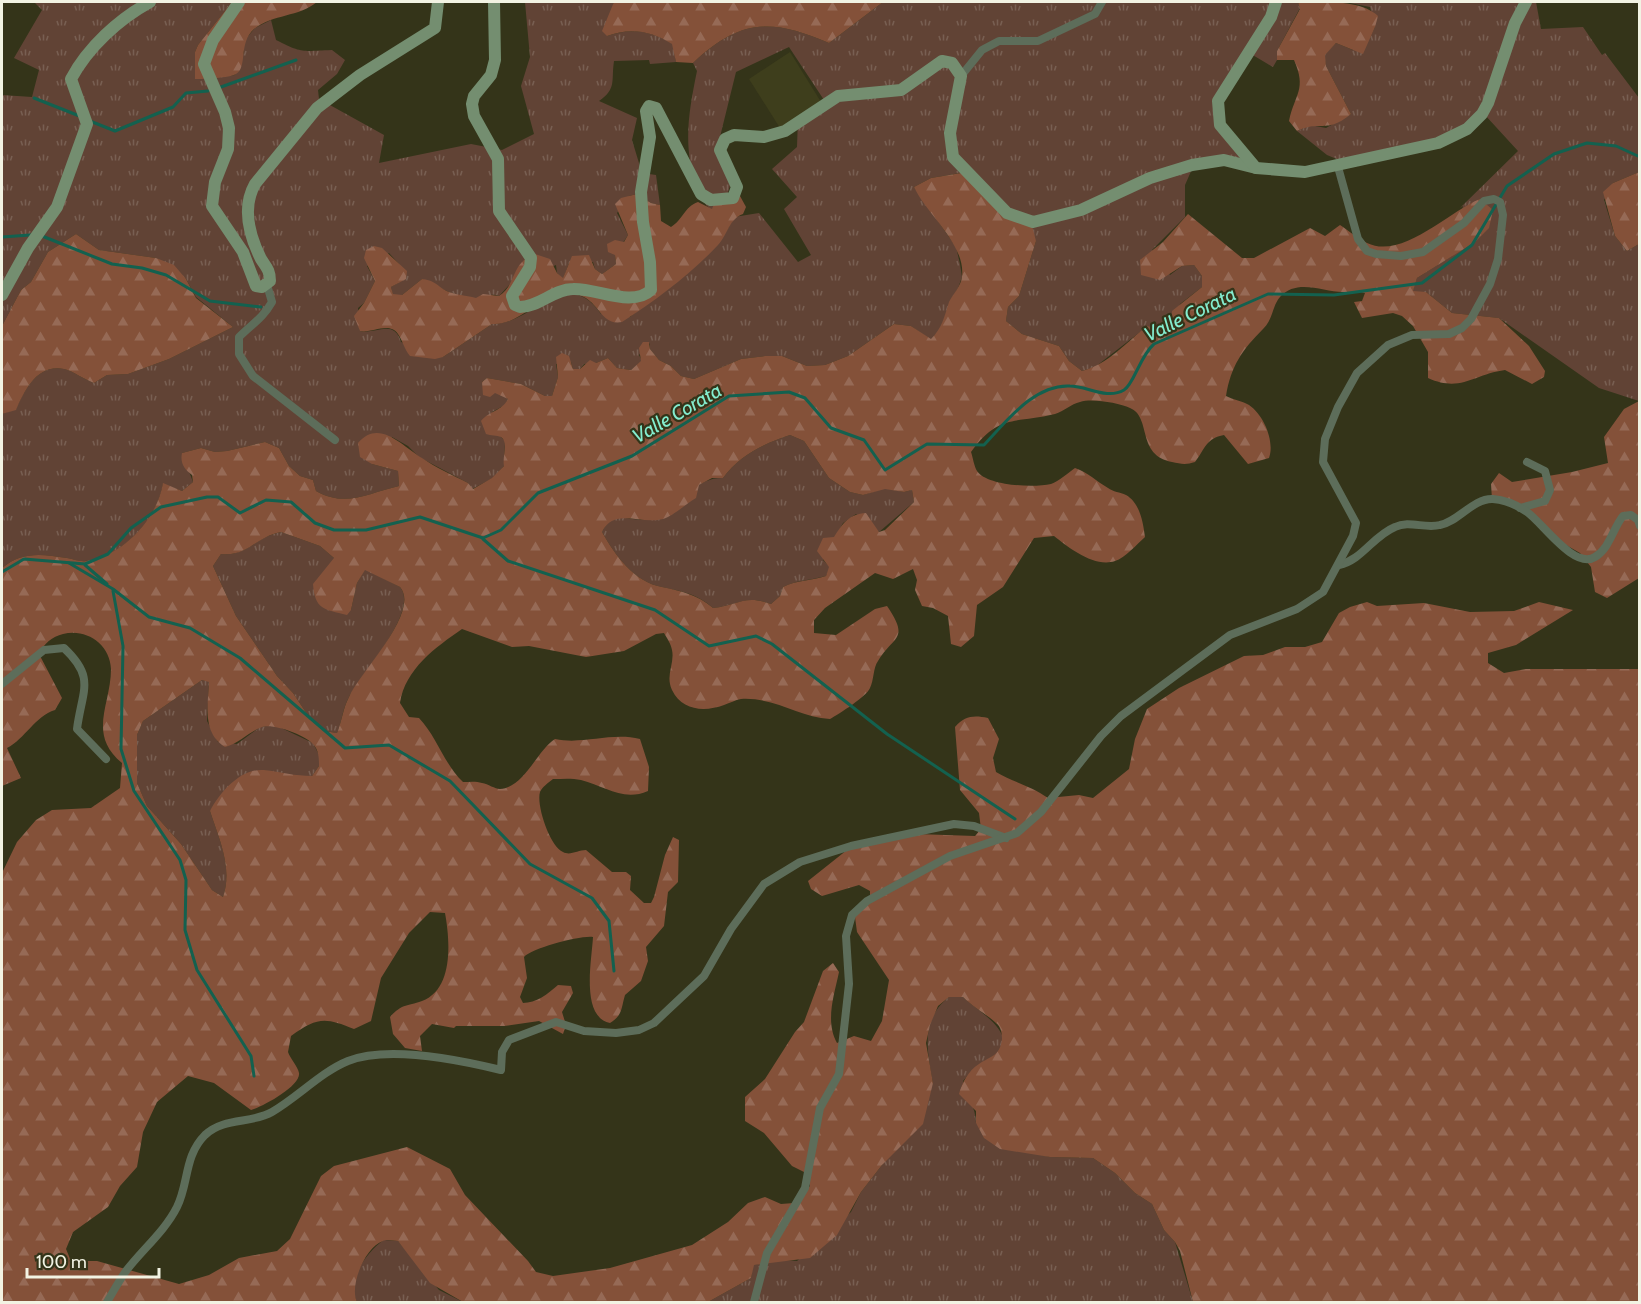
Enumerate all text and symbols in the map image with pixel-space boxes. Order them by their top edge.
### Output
water label: Valle Corata [1140,281,1240,347]
water label: Valle Corata [628,378,726,448]
scale bar [27,1241,159,1279]
text: 100 m [36,1251,87,1273]

